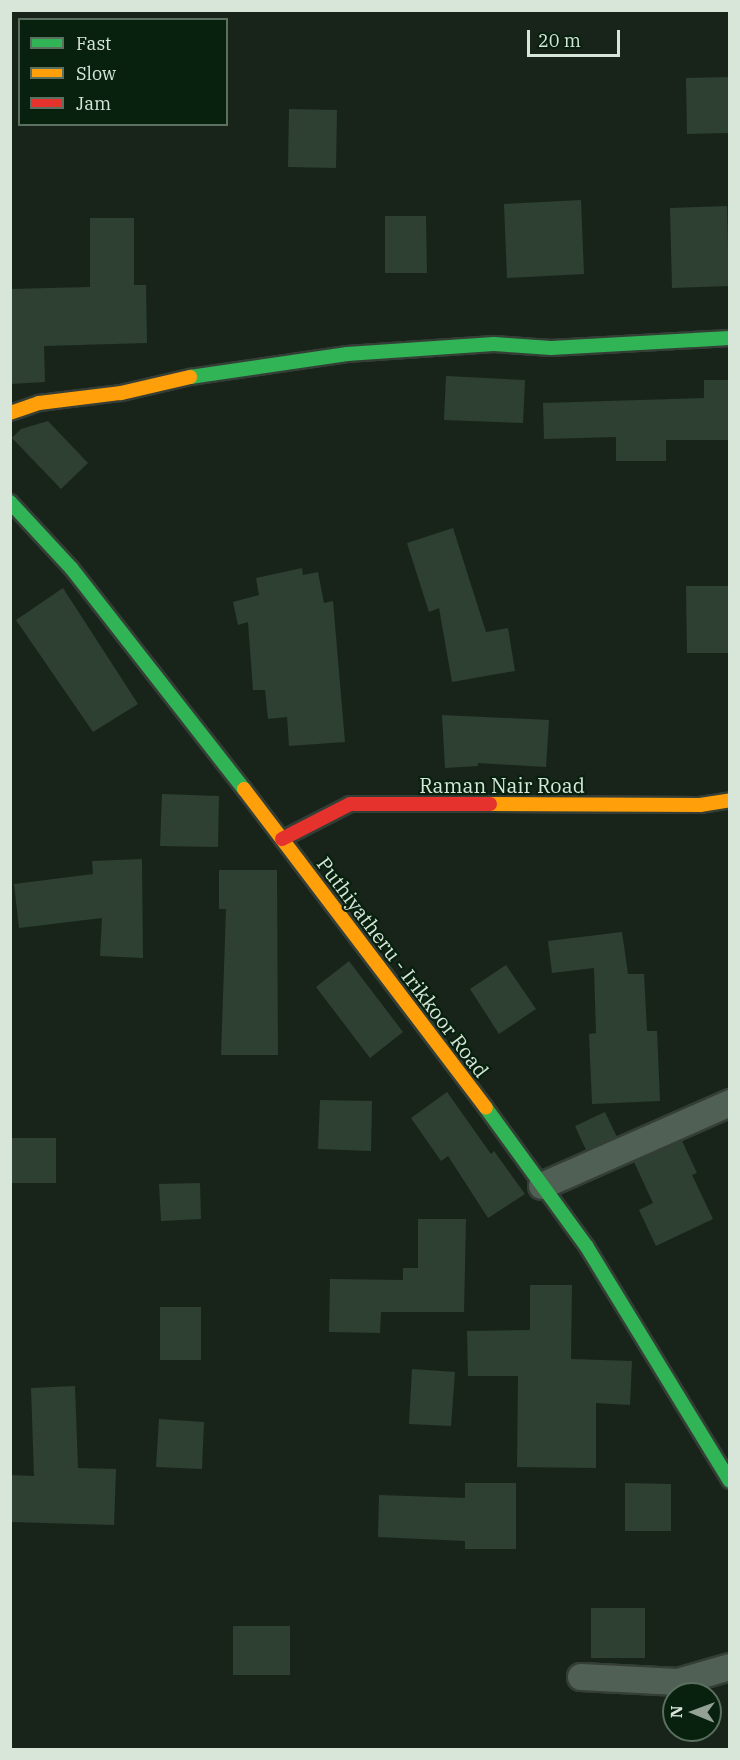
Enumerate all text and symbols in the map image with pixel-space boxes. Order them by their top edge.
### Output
legend [18,18,228,126]
scale bar [530,18,623,56]
text: 20 m [538,29,581,52]
text: Fast [76,32,111,55]
text: Slow [76,62,116,85]
text: Jam [76,92,111,115]
street label: Raman Nair Road [419,773,585,797]
street label: Puthiyatheru - Irikkoor Road [312,852,494,1082]
north arrow [662,1682,722,1742]
text: N [666,1705,686,1718]

